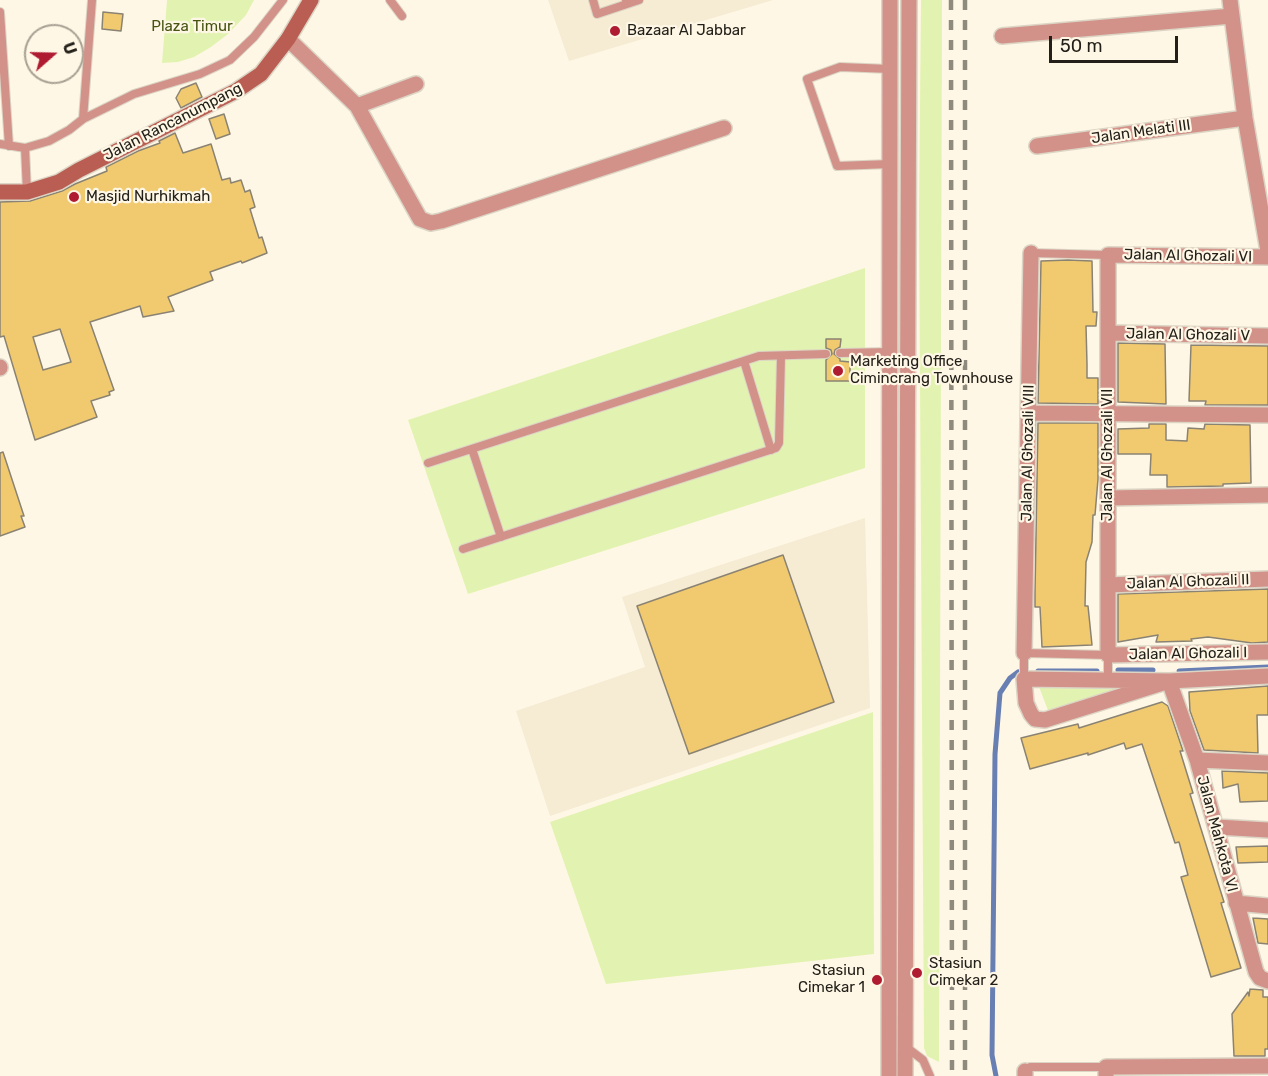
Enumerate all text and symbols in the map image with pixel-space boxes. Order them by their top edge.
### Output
park label: Plaza Timur [151,18,233,36]
place label: Bazaar Al Jabbar [627,22,746,40]
north arrow [24,24,84,84]
marker: Bazaar Al Jabbar [608,24,622,38]
scale bar [1052,24,1181,62]
text: 50 m [1060,35,1103,57]
text: U [59,40,80,57]
street label: Jalan Rancanumpang [101,79,245,165]
street label: Jalan Melati III [1090,116,1192,148]
place label: Masjid Nurhikmah [86,188,210,206]
marker: Masjid Nurhikmah [67,190,81,204]
street label: Jalan Al Ghozali VI [1124,246,1252,266]
street label: Jalan Al Ghozali V [1126,325,1250,345]
place label: Marketing Office Cimincrang Townhouse [850,353,1013,388]
marker: Marketing Office Cimincrang Townhouse [831,364,845,378]
street label: Jalan Al Ghozali VIII [1018,385,1038,521]
street label: Jalan Al Ghozali VII [1099,389,1117,521]
street label: Jalan Al Ghozali II [1126,571,1250,593]
street label: Jalan Al Ghozali I [1129,644,1247,664]
street label: Jalan Mahkota VI [1193,774,1241,894]
place label: Stasiun Cimekar 2 [929,955,998,990]
place label: Stasiun Cimekar 1 [798,962,865,997]
marker: Stasiun Cimekar 2 [910,966,924,980]
marker: Stasiun Cimekar 1 [870,973,884,987]

